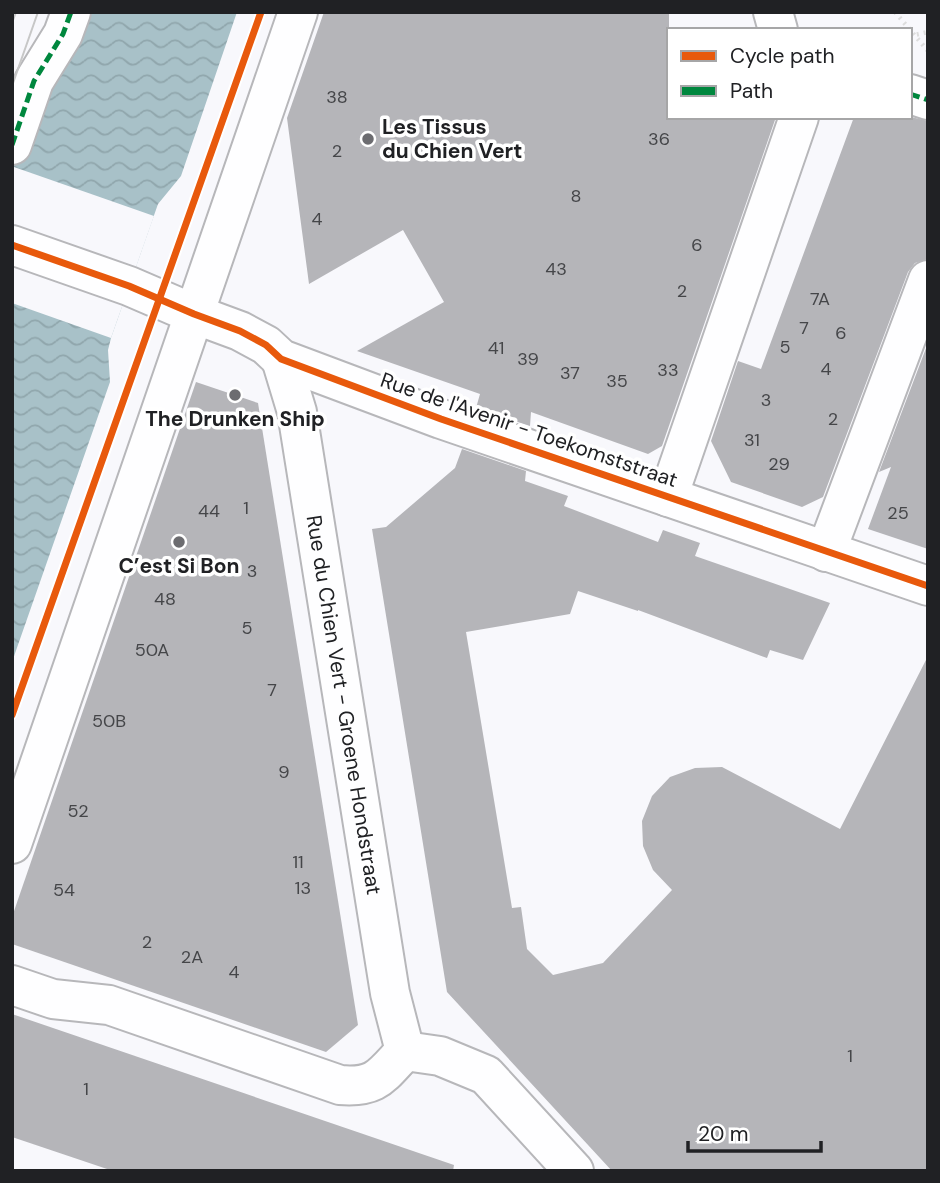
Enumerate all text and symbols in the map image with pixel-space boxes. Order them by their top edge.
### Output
legend [667,28,912,119]
text: Cycle path [730,42,835,70]
text: Path [730,77,773,105]
house number: 38 [326,85,348,109]
place label: Les Tissus du Chien Vert [382,113,522,165]
house number: 36 [648,127,670,151]
marker: Les Tissus du Chien Vert [360,131,376,147]
house number: 2 [332,139,342,163]
house number: 8 [571,184,581,208]
house number: 4 [312,207,323,231]
house number: 6 [691,233,703,257]
house number: 43 [545,257,567,281]
house number: 2 [677,279,687,303]
house number: 7A [810,287,830,311]
house number: 7 [799,316,809,340]
house number: 6 [835,321,847,345]
house number: 5 [780,335,790,359]
house number: 41 [488,336,504,360]
house number: 39 [517,347,539,371]
house number: 4 [821,357,832,381]
house number: 33 [657,358,679,382]
house number: 37 [560,361,580,385]
street label: Rue de l'Avenir - Toekomststraat [377,366,681,494]
house number: 35 [606,369,628,393]
marker: The Drunken Ship [227,387,243,403]
house number: 3 [761,388,771,412]
place label: The Drunken Ship [145,405,325,433]
house number: 2 [828,407,838,431]
house number: 31 [744,428,760,452]
house number: 29 [768,452,790,476]
house number: 1 [243,496,249,520]
house number: 44 [198,499,220,523]
house number: 25 [887,501,909,525]
street label: Rue du Chien Vert - Groene Hondstraat [300,513,388,897]
marker: C’est Si Bon [171,534,187,550]
place label: C’est Si Bon [119,552,239,580]
house number: 3 [247,559,257,583]
house number: 48 [154,587,176,611]
house number: 5 [242,616,252,640]
house number: 50A [135,638,169,662]
house number: 7 [267,678,277,702]
house number: 50B [92,709,126,733]
house number: 9 [278,760,290,784]
house number: 52 [67,799,89,823]
house number: 11 [292,850,304,874]
house number: 13 [295,876,311,900]
house number: 54 [53,878,75,902]
house number: 2 [142,930,152,954]
house number: 2A [181,945,203,969]
house number: 4 [229,960,240,984]
house number: 1 [847,1044,853,1068]
house number: 1 [83,1077,89,1101]
scale bar [688,1110,821,1154]
text: 20 m [698,1120,749,1148]

